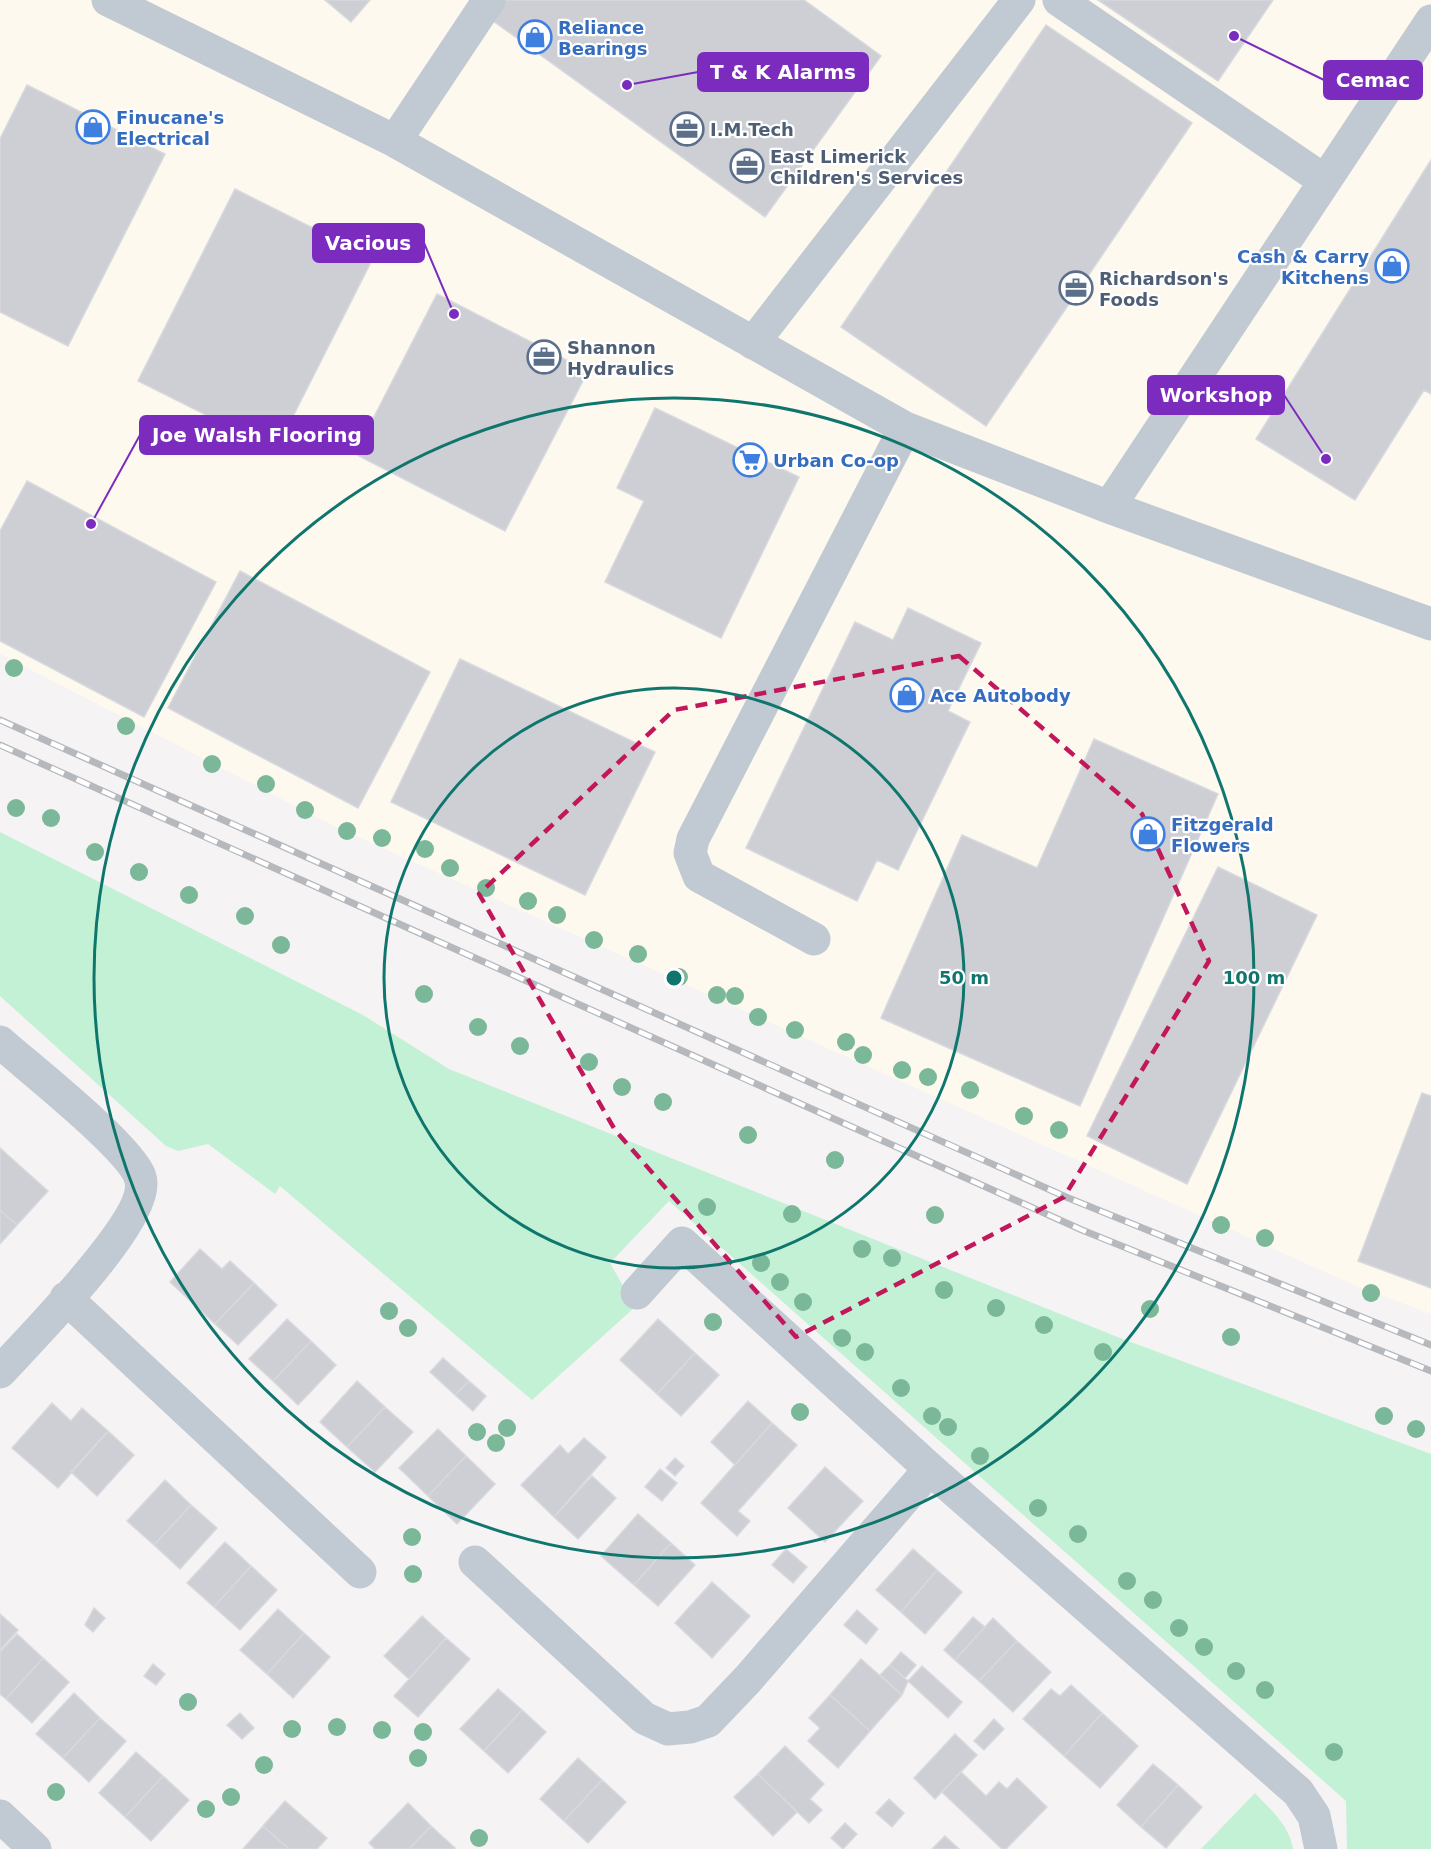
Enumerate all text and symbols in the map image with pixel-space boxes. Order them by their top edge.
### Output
place label: Reliance Bearings [558,17,648,59]
shop icon: Reliance Bearings [517,19,553,55]
callout: T & K Alarms [698,53,868,91]
text: T & K Alarms [710,60,856,84]
callout: Cemac [1324,61,1422,99]
text: Cemac [1336,68,1410,92]
place label: Finucane's Electrical [116,107,224,149]
shop icon: Finucane's Electrical [75,109,111,145]
office icon: I.M.Tech [669,111,705,147]
place label: I.M.Tech [710,119,794,140]
place label: East Limerick Children's Services [770,146,963,188]
office icon: East Limerick Children's Services [729,148,765,184]
callout: Vacious [313,224,424,262]
text: Vacious [325,231,411,255]
place label: Cash & Carry Kitchens [1237,246,1369,288]
shop icon: Cash & Carry Kitchens [1374,248,1410,284]
place label: Richardson's Foods [1099,268,1229,310]
office icon: Richardson's Foods [1058,270,1094,306]
place label: Shannon Hydraulics [567,337,674,379]
office icon: Shannon Hydraulics [526,339,562,375]
callout: Workshop [1148,376,1284,414]
text: Workshop [1160,383,1272,407]
callout: Joe Walsh Flooring [140,416,373,454]
text: Joe Walsh Flooring [150,423,362,447]
supermarket icon: Urban Co-op [732,442,768,478]
place label: Urban Co-op [773,450,899,471]
shop icon: Ace Autobody [889,677,925,713]
place label: Ace Autobody [930,685,1071,706]
place label: Fitzgerald Flowers [1171,814,1274,856]
shop icon: Fitzgerald Flowers [1130,816,1166,852]
text: 50 m [939,967,989,988]
text: 100 m [1223,967,1285,988]
centre of rings [664,968,684,988]

